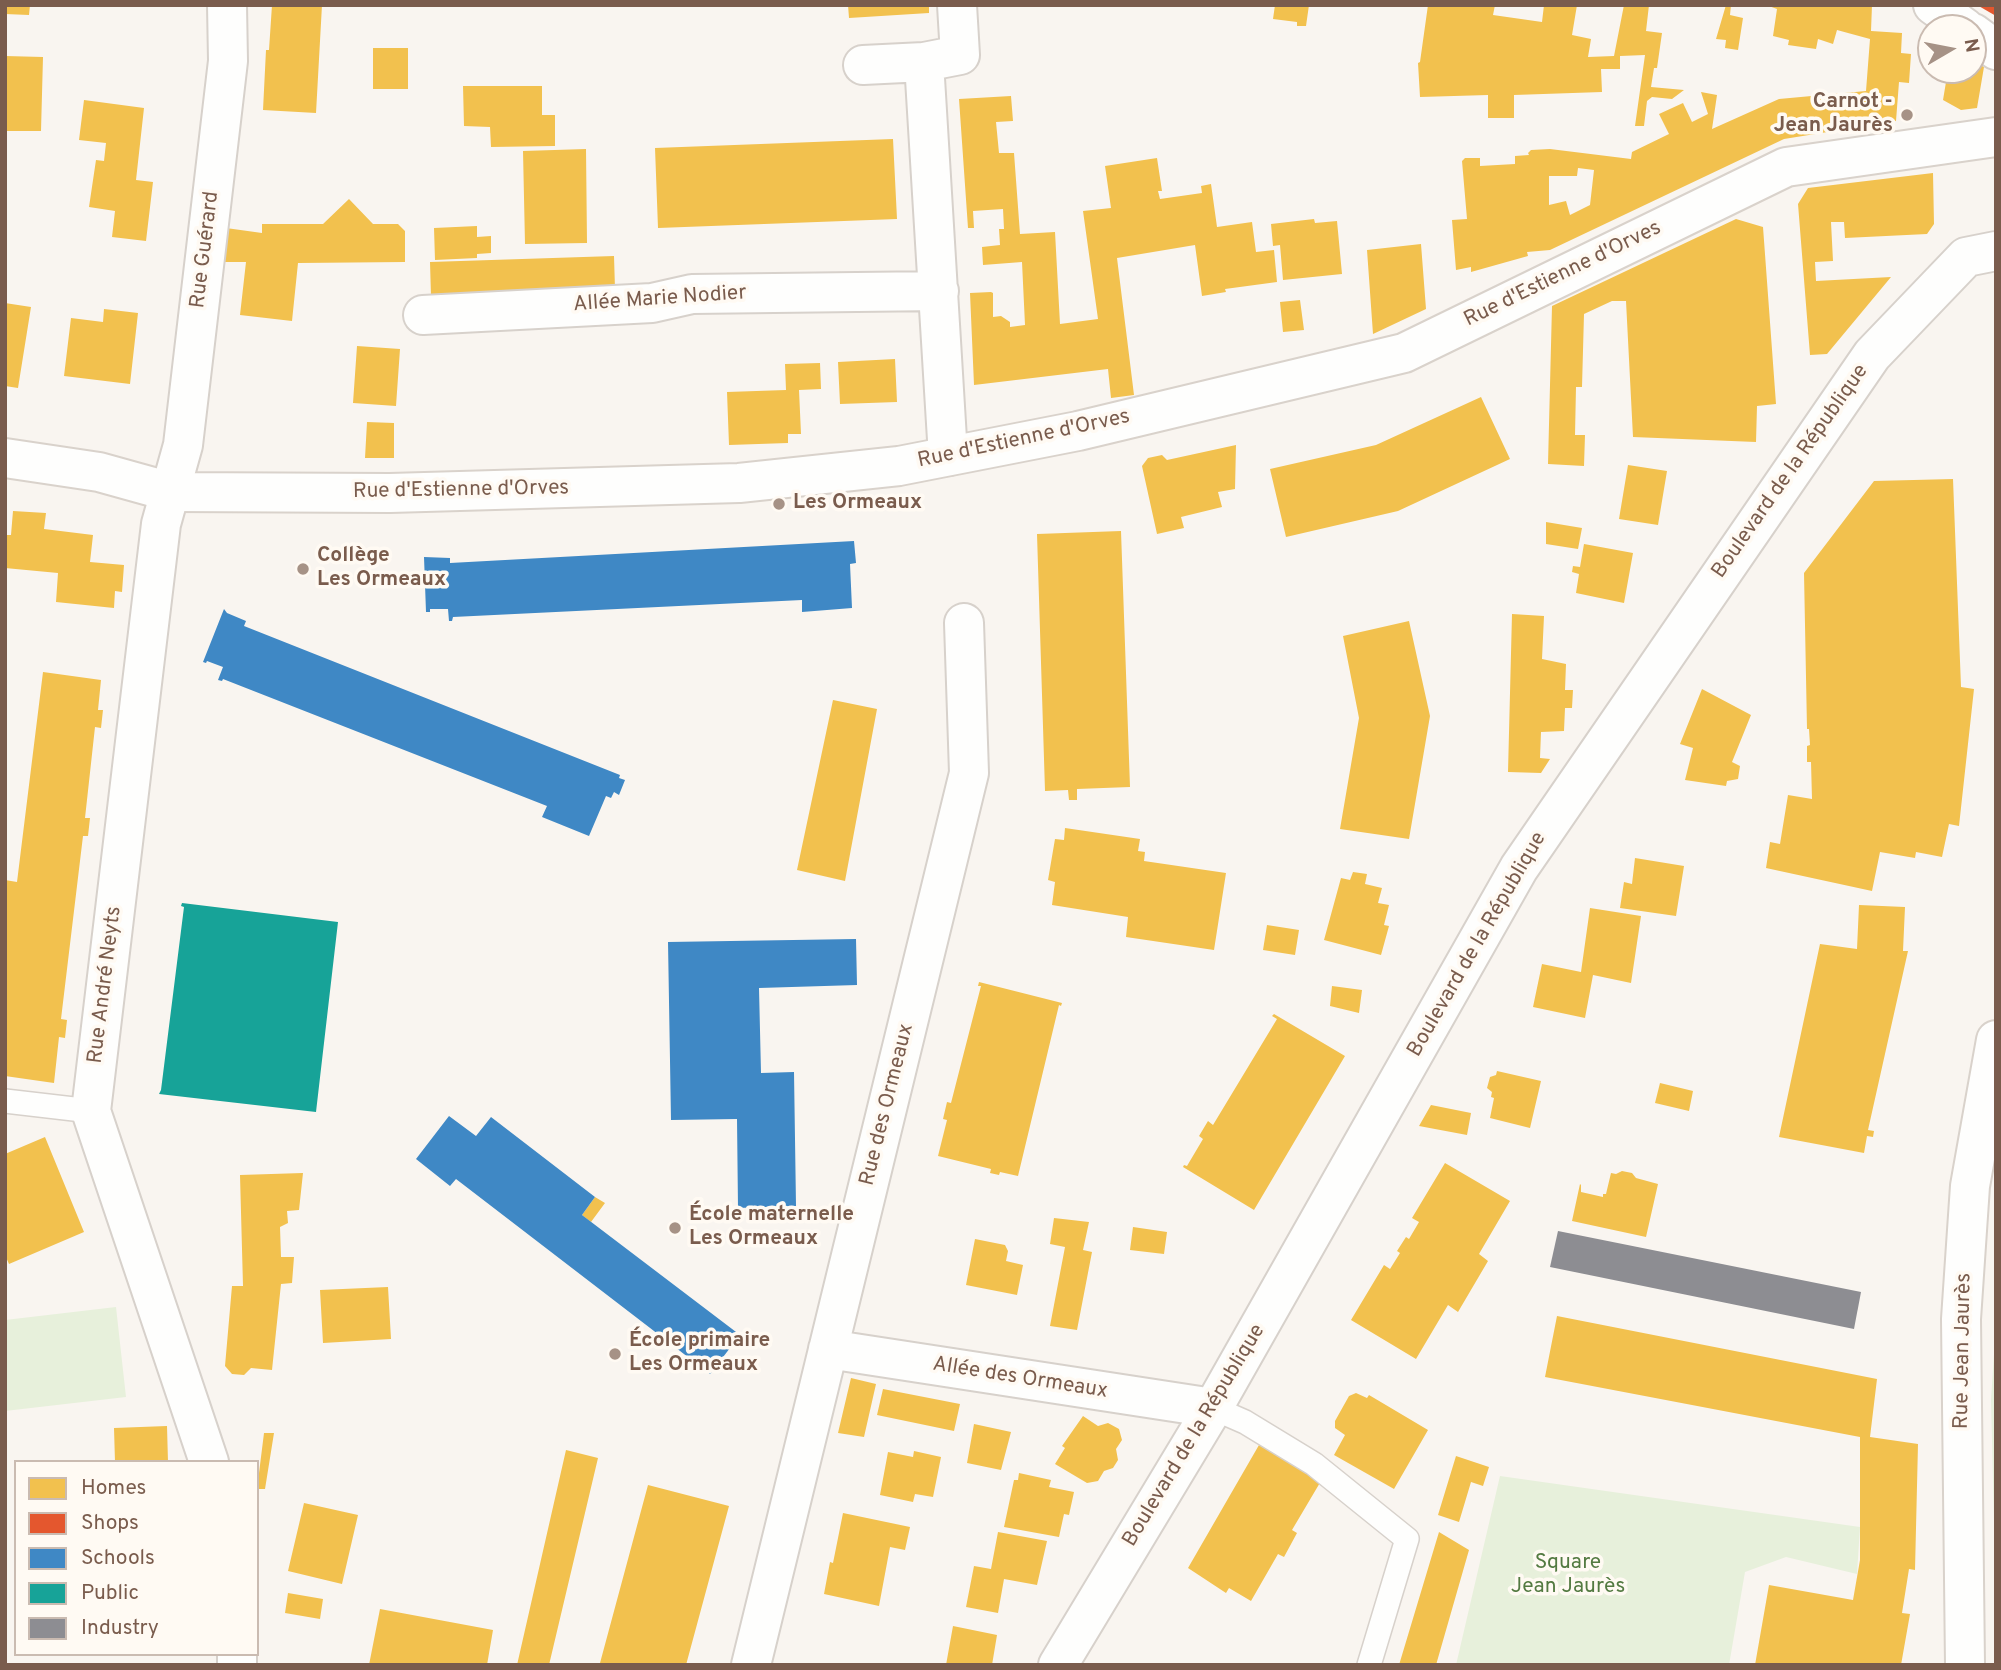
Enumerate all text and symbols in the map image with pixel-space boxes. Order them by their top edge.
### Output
north arrow [1917,14,1987,84]
text: N [1958,37,1984,55]
place label: Carnot - Jean Jaurès [1774,90,1893,140]
marker: Carnot - Jean Jaurès [1899,107,1915,123]
street label: Rue Guérard [186,190,226,310]
street label: Rue d'Estienne d'Orves [1460,216,1666,334]
street label: Allée Marie Nodier [572,281,748,319]
street label: Boulevard de la République [1707,360,1875,584]
street label: Rue d'Estienne d'Orves [916,405,1132,475]
street label: Rue d'Estienne d'Orves [353,477,569,505]
place label: Les Ormeaux [793,491,922,517]
marker: Les Ormeaux [771,496,787,512]
place label: Collège Les Ormeaux [317,544,446,594]
marker: Collège Les Ormeaux [295,561,311,577]
street label: Boulevard de la République [1403,828,1553,1062]
street label: Rue André Neyts [84,905,128,1065]
street label: Rue des Ormeaux [856,1021,920,1189]
place label: École maternelle Les Ormeaux [689,1203,854,1253]
marker: École maternelle Les Ormeaux [667,1220,683,1236]
street label: Rue Jean Jaurès [1950,1273,1978,1429]
street label: Boulevard de la République [1118,1320,1272,1552]
place label: École primaire Les Ormeaux [629,1329,770,1379]
marker: École primaire Les Ormeaux [607,1346,623,1362]
street label: Allée des Ormeaux [931,1353,1109,1405]
legend [14,1460,259,1656]
text: Homes [81,1475,146,1502]
text: Shops [81,1510,139,1537]
text: Schools [81,1545,155,1572]
park label: Square Jean Jaurès [1511,1551,1625,1601]
text: Public [81,1580,139,1607]
text: Industry [81,1615,159,1642]

